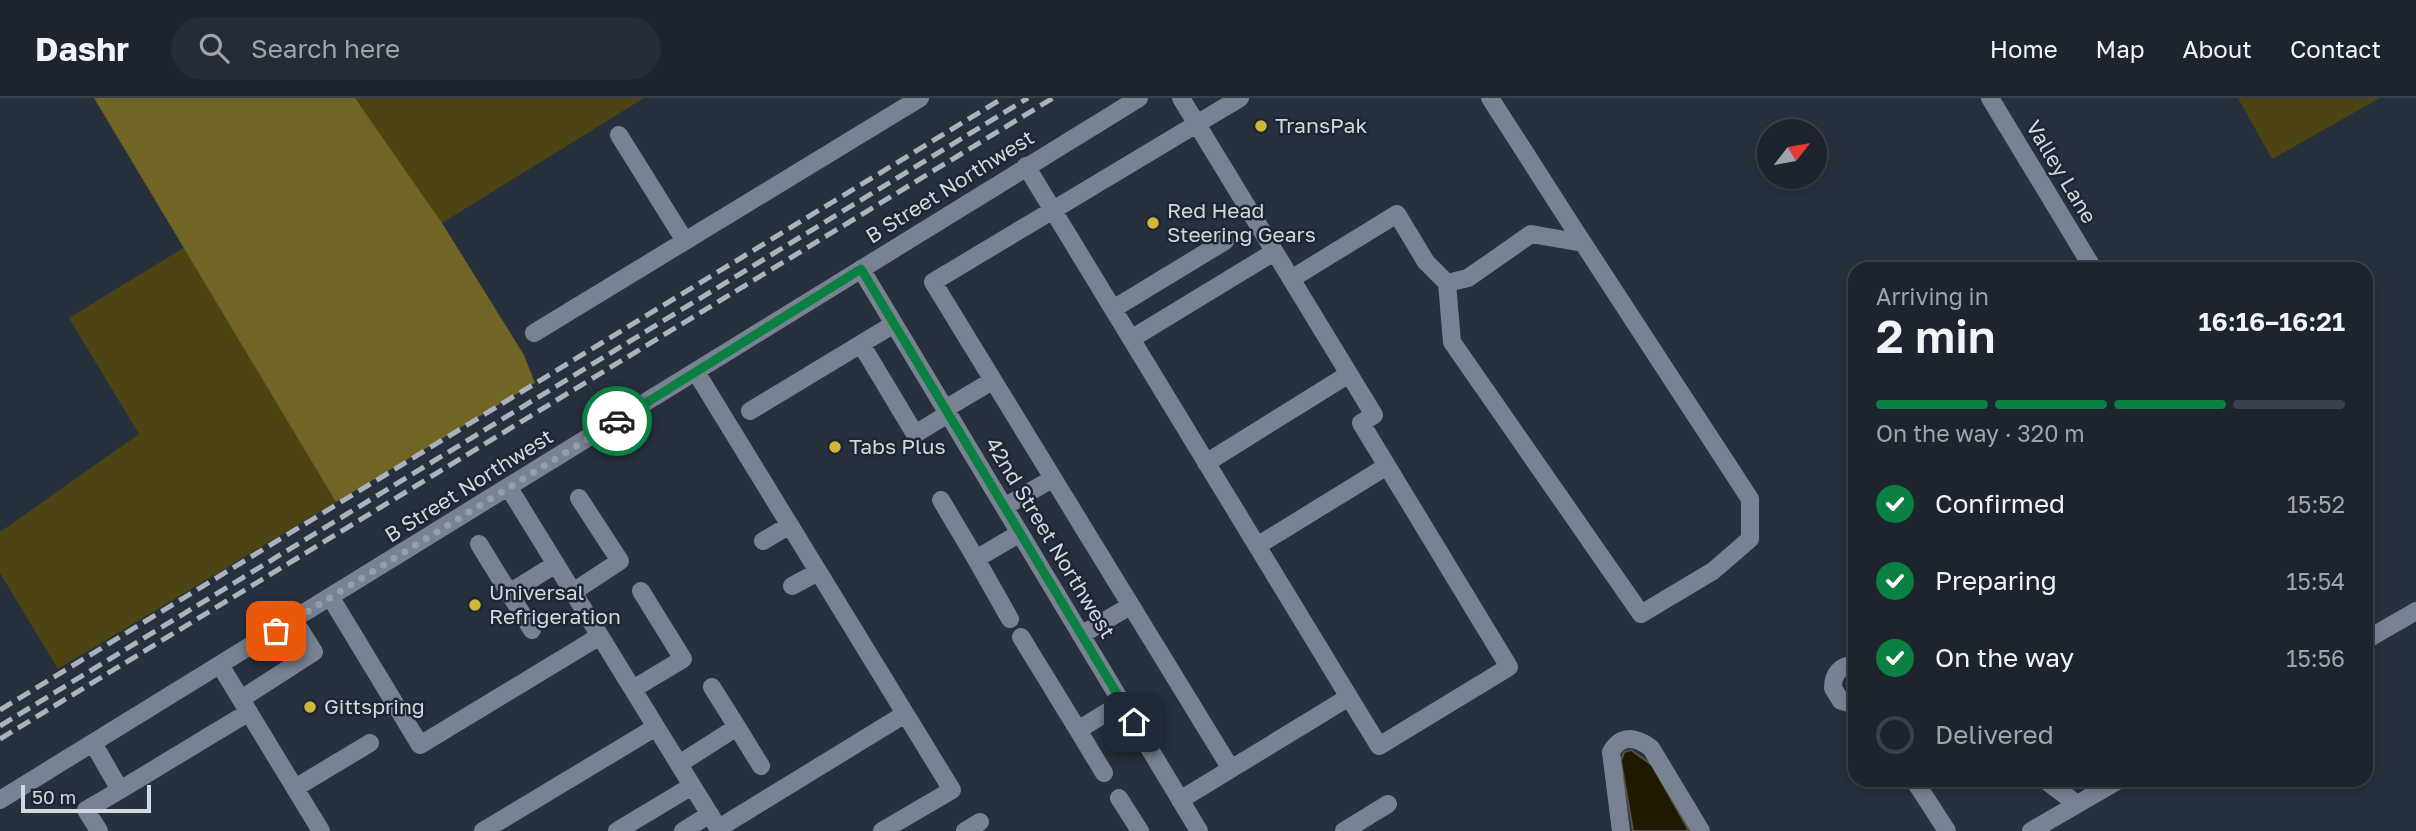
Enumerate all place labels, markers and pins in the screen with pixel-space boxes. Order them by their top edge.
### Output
place label: TransPak [1275,112,1367,138]
marker: TransPak [1253,118,1269,134]
place label: Red Head Steering Gears [1167,197,1316,247]
marker: Red Head Steering Gears [1145,215,1161,231]
place label: Tabs Plus [849,433,946,459]
marker: Tabs Plus [827,439,843,455]
place label: Universal Refrigeration [489,579,621,629]
marker: Universal Refrigeration [467,597,483,613]
pin [246,601,306,661]
pin [1104,692,1164,752]
place label: Gittspring [324,693,425,719]
marker: Gittspring [302,699,318,715]

